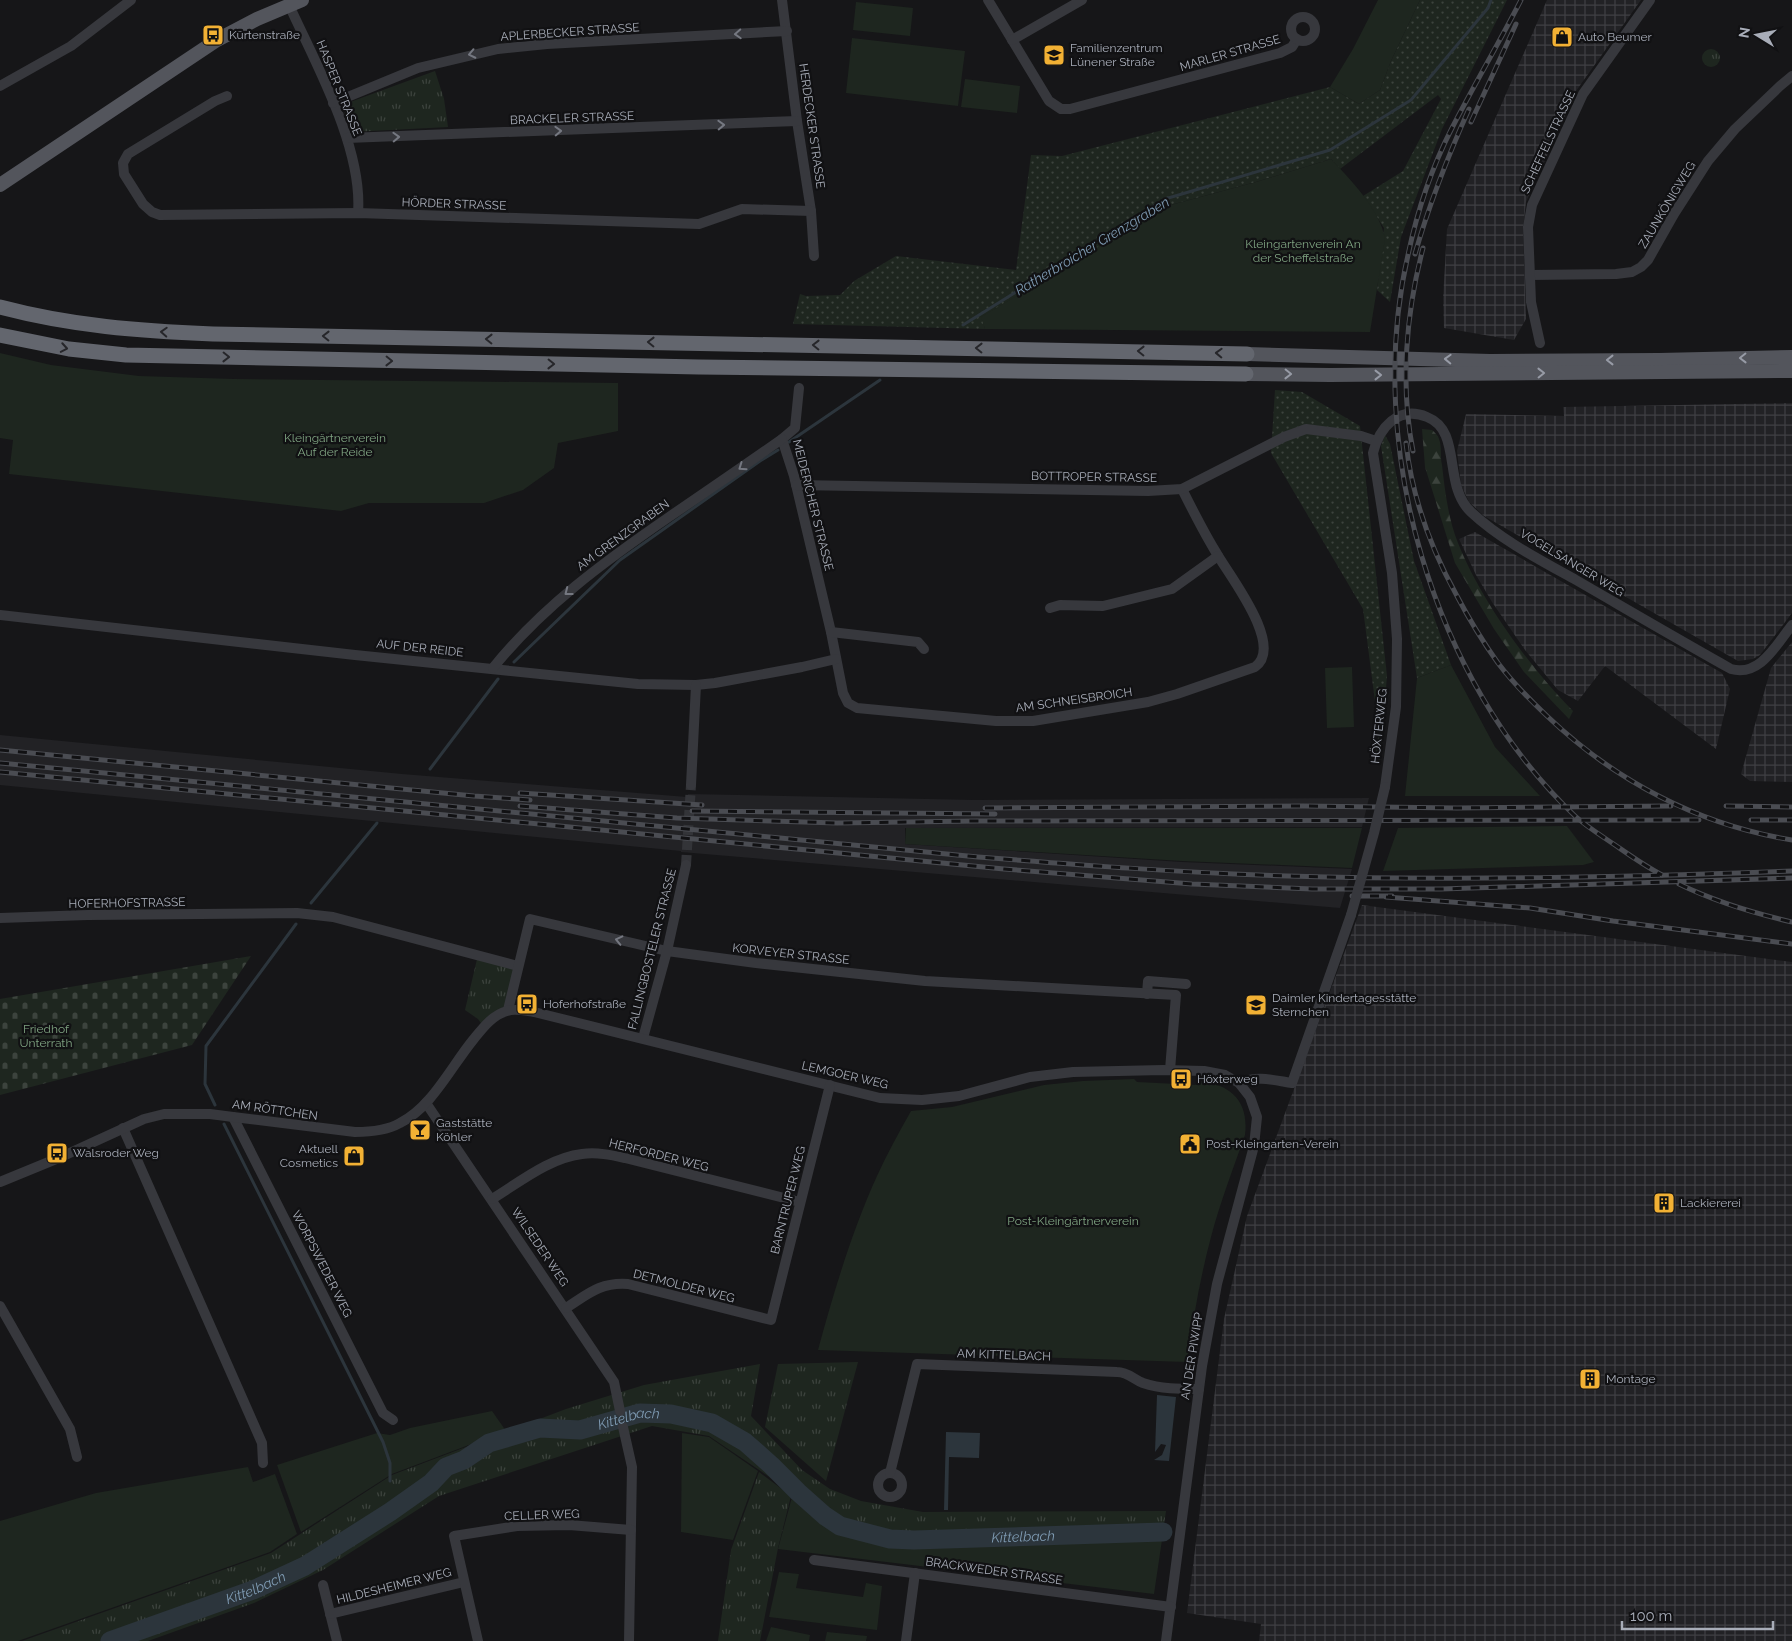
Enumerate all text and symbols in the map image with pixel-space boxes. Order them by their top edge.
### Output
north arrow [1732,10,1782,60]
street label: APLERBECKER STRASSE [500,20,640,44]
bus stop icon: Kürtenstraße [201,23,225,47]
shop icon: Auto Beumer [1550,25,1574,49]
text: N [1735,26,1753,39]
place label: Kürtenstraße [229,28,300,42]
one-way arrow [734,28,742,39]
place label: Auto Beumer [1578,30,1652,44]
street label: MARLER STRASSE [1178,32,1282,74]
street label: HASPER STRASSE [313,38,365,138]
place label: Familienzentrum Lünener Straße [1070,41,1163,69]
school or university icon: Familienzentrum Lünener Straße [1042,43,1066,67]
one-way arrow [467,48,476,59]
street label: HERDECKER STRASSE [796,63,828,189]
street label: SCHEFFELSTRASSE [1518,88,1578,196]
street label: BRACKELER STRASSE [510,109,634,127]
one-way arrow [717,119,725,130]
one-way arrow [555,125,563,136]
one-way arrow [392,131,400,142]
street label: ZAUNKÖNIGWEG [1636,159,1698,251]
water label: Ratherbroicher Grenzgraben [1012,193,1172,298]
street label: HÖRDER STRASSE [401,195,507,213]
park label: Kleingartenverein An der Scheffelstraße [1245,237,1361,265]
one-way arrow [159,327,167,337]
one-way arrow [322,331,330,341]
one-way arrow [484,334,492,344]
one-way arrow [647,337,654,347]
one-way arrow [812,340,820,350]
one-way arrow [60,342,68,352]
one-way arrow [975,343,982,353]
one-way arrow [1137,346,1145,356]
one-way arrow [1214,348,1222,358]
one-way arrow [222,352,230,362]
one-way arrow [1739,353,1747,363]
one-way arrow [1443,354,1451,365]
one-way arrow [385,355,393,366]
one-way arrow [1606,355,1614,365]
one-way arrow [548,359,555,369]
one-way arrow [1538,368,1545,378]
one-way arrow [1284,369,1292,379]
one-way arrow [1375,370,1383,380]
park label: Kleingärtnerverein Auf der Reide [284,431,386,459]
street label: MEIDERICHER STRASSE [790,438,836,572]
one-way arrow [738,461,748,470]
street label: BOTTROPER STRASSE [1031,469,1157,485]
street label: AM GRENZGRABEN [574,497,672,573]
street label: VOGELSANGER WEG [1517,526,1627,600]
one-way arrow [564,586,573,595]
street label: AUF DER REIDE [376,636,464,660]
street label: AM SCHNEISBROICH [1015,685,1133,715]
street label: HÖXTERWEG [1368,688,1390,764]
street label: FALLINGBOSTELER STRASSE [625,867,679,1031]
street label: HOFERHOFSTRASSE [68,895,186,911]
one-way arrow [615,935,624,946]
street label: KORVEYER STRASSE [732,941,850,967]
place label: Daimler Kindertagesstätte Sternchen [1272,991,1416,1019]
bus stop icon: Hoferhofstraße [515,992,539,1016]
school or university icon: Daimler Kindertagesstätte Sternchen [1244,993,1268,1017]
place label: Hoferhofstraße [543,997,626,1011]
park label: Friedhof Unterrath [20,1022,72,1050]
street label: LEMGOER WEG [800,1058,890,1092]
bus stop icon: Höxterweg [1169,1067,1193,1091]
place label: Höxterweg [1197,1072,1258,1086]
street label: AM RÖTTCHEN [231,1097,319,1123]
place label: Gaststätte Köhler [436,1116,492,1144]
bar icon: Gaststätte Köhler [408,1118,432,1142]
public building icon: Post-Kleingarten-Verein [1178,1132,1202,1156]
street label: HERFORDER WEG [608,1136,710,1174]
place label: Post-Kleingarten-Verein [1206,1137,1339,1151]
bus stop icon: Walsroder Weg [45,1141,69,1165]
place label: Aktuell Cosmetics [280,1142,339,1170]
shop icon: Aktuell Cosmetics [342,1144,366,1168]
street label: BARNTRUPER WEG [768,1145,808,1255]
place label: Walsroder Weg [73,1146,159,1160]
building icon: Lackiererei [1652,1191,1676,1215]
place label: Lackiererei [1680,1196,1741,1210]
street label: WILSEDER WEG [509,1205,571,1289]
street label: WORPSWEDER WEG [289,1208,355,1320]
park label: Post-Kleingärtnerverein [1007,1214,1139,1228]
street label: DETMOLDER WEG [632,1267,736,1305]
street label: AN DER PIWIPP [1178,1311,1206,1401]
street label: AM KITTELBACH [957,1346,1051,1364]
building icon: Montage [1578,1367,1602,1391]
place label: Montage [1606,1372,1656,1386]
water label: Kittelbach [596,1405,660,1433]
street label: CELLER WEG [504,1507,580,1523]
water label: Kittelbach [991,1527,1055,1546]
street label: BRACKWEDER STRASSE [924,1554,1064,1588]
street label: HILDESHEIMER WEG [335,1565,453,1607]
water label: Kittelbach [223,1568,288,1607]
scale bar [1622,1598,1773,1630]
text: 100 m [1630,1607,1672,1625]

